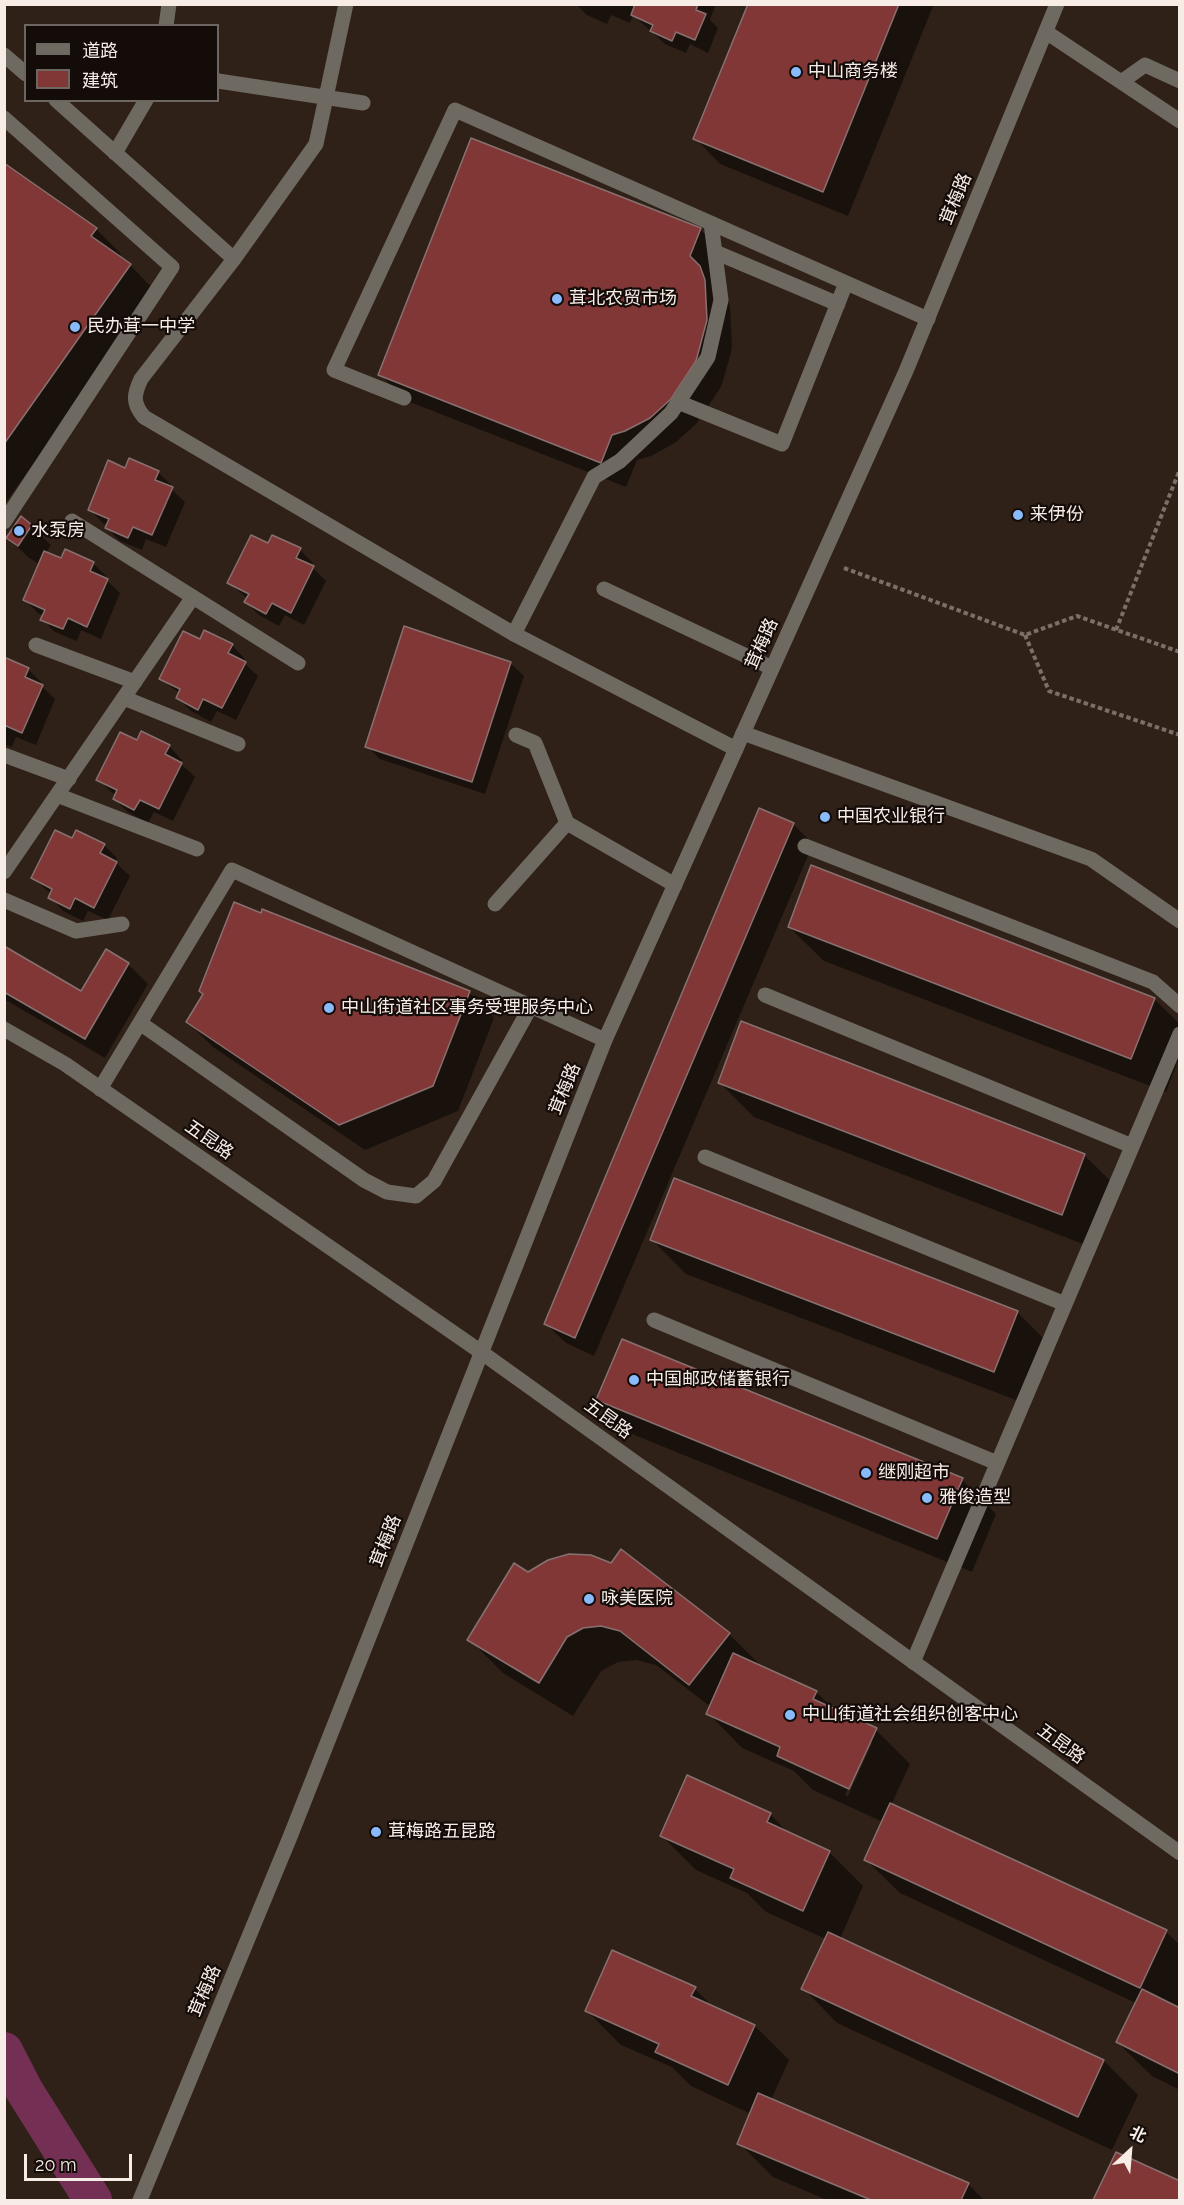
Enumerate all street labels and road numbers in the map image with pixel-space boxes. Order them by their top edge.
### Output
street label: 茸梅路 [936,170,976,228]
street label: 茸梅路 [741,615,783,673]
street label: 茸梅路 [545,1060,585,1118]
street label: 五昆路 [181,1116,237,1164]
street label: 五昆路 [580,1394,636,1444]
street label: 茸梅路 [366,1512,406,1570]
street label: 五昆路 [1033,1719,1089,1769]
street label: 茸梅路 [185,1962,225,2020]

